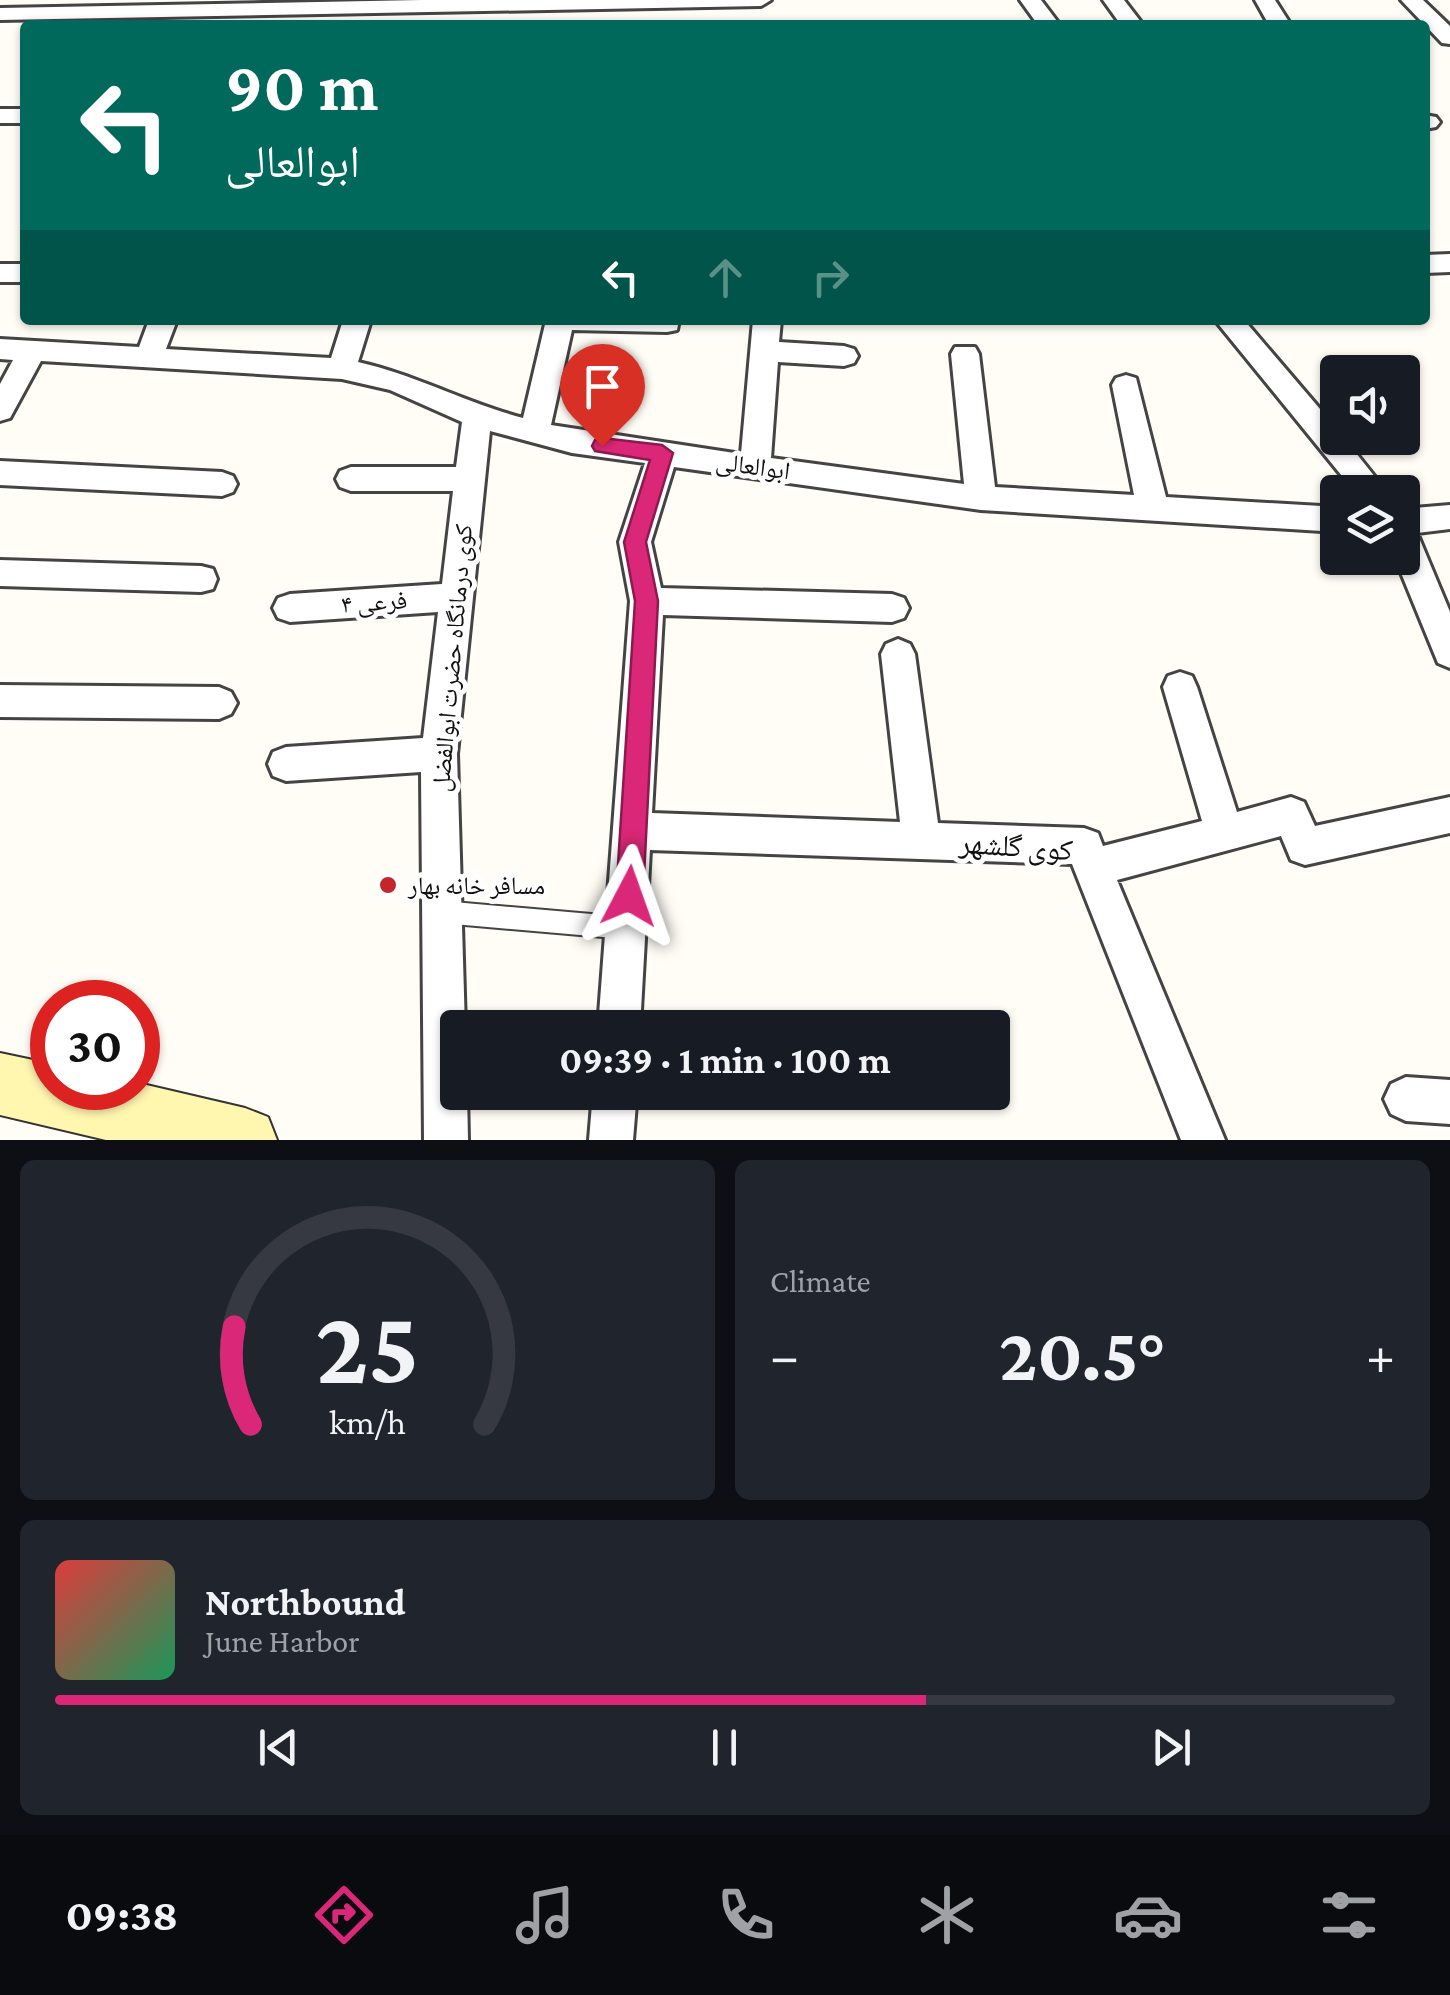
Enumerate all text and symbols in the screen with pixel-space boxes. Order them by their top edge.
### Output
text: 90 m [225,47,378,125]
icon: left [60,60,190,190]
text: ابوالعالی [225,137,360,187]
icon: left [593,250,648,305]
icon: ahead [698,250,753,305]
icon: right [803,250,858,305]
pin [560,344,645,447]
map controls [1320,355,1420,575]
button: sound [1320,355,1420,455]
icon: arrive [575,359,630,414]
street label: ابوالعالی [714,447,792,487]
button: layers [1320,475,1420,575]
street label: کوی درمانگاه حضرت ابوالفضل [427,523,479,793]
street label: فرعی ۴ [340,586,408,620]
street label: کوی گلشهر [957,825,1074,868]
position arrow [577,844,681,948]
place label: مسافر خانه بهار [407,872,545,899]
marker: مسافر خانه بهار [377,874,399,896]
speed limit sign: 30 [30,980,160,1110]
text: 09:39 · 1 min · 100 m [559,1039,891,1081]
text: Climate [770,1263,871,1299]
text: 25 [316,1289,420,1404]
text: 20.5° [999,1313,1166,1396]
text: − [770,1325,799,1386]
text: + [1366,1325,1395,1386]
text: km/h [329,1402,406,1442]
text: Northbound [205,1581,406,1623]
text: June Harbor [205,1623,360,1659]
icon: previous [251,1720,306,1775]
icon: pause [697,1720,752,1775]
icon: next [1144,1720,1199,1775]
icon: directions [309,1880,379,1950]
icon: music [510,1880,580,1950]
icon: phone [711,1880,781,1950]
icon: climate [912,1880,982,1950]
icon: car [1113,1880,1183,1950]
icon: filters [1314,1880,1384,1950]
text: 09:38 [66,1890,178,1940]

